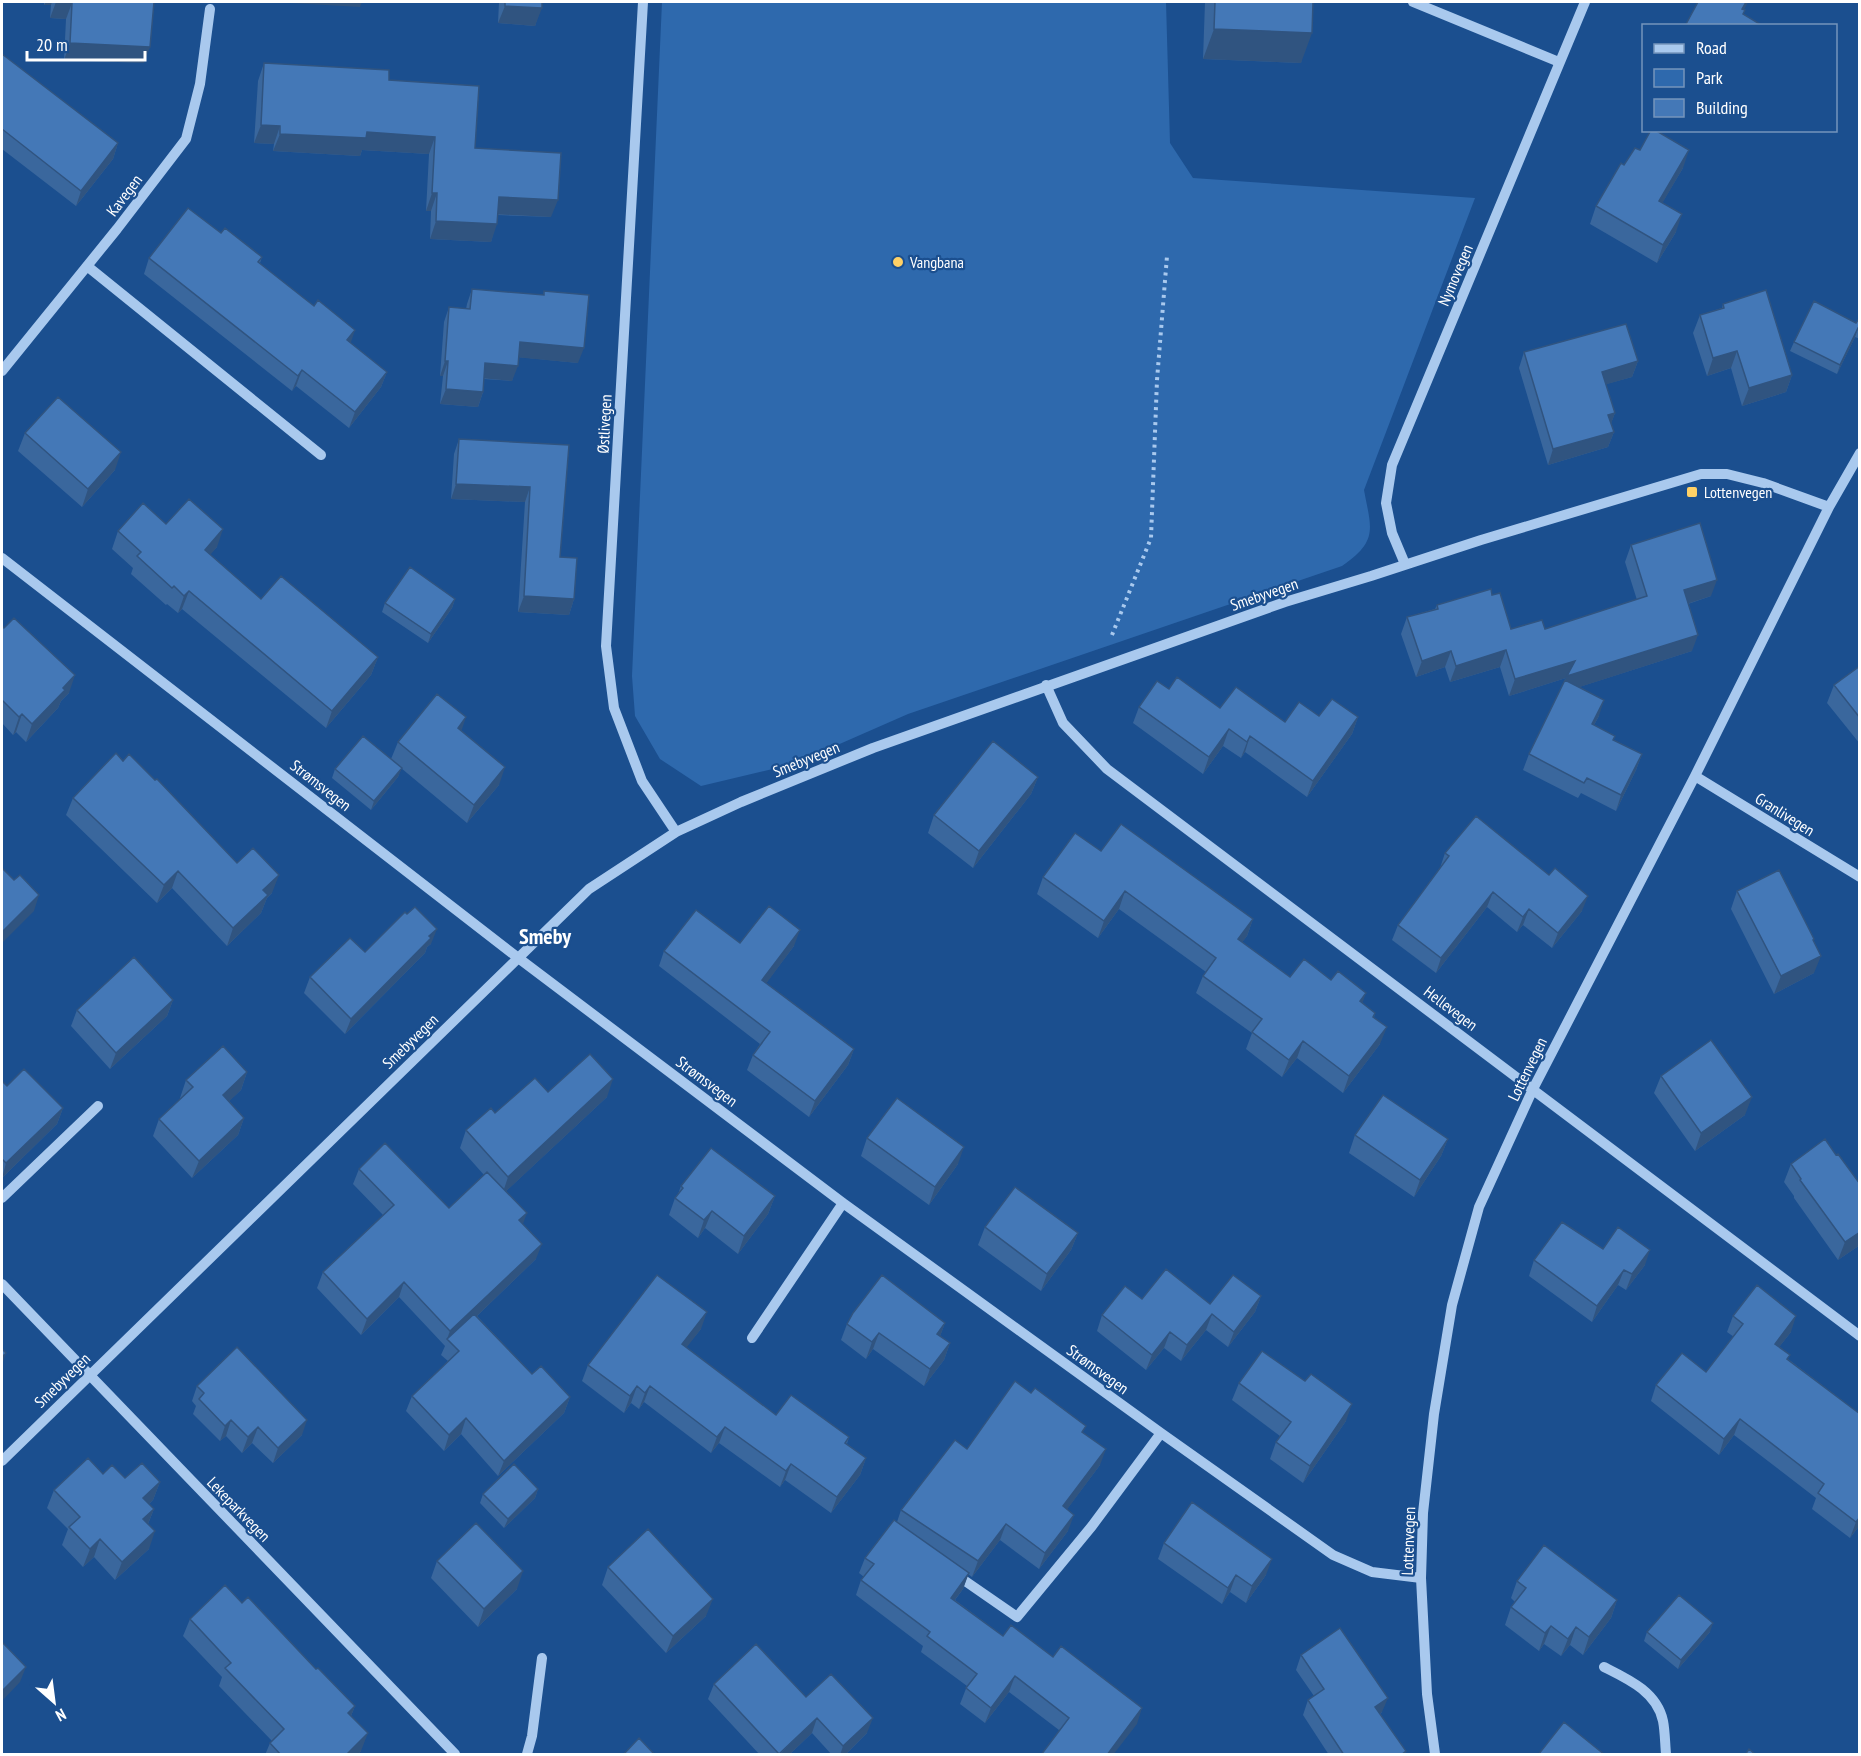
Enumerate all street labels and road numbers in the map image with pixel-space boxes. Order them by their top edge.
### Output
street label: Kavegen [102,170,146,220]
street label: Nymovegen [1433,241,1477,309]
street label: Østlivegen [592,394,616,454]
street label: Smebyvegen [1228,573,1300,615]
street label: Smebyvegen [770,737,842,781]
street label: Strømsvegen [287,755,355,815]
street label: Granlivegen [1752,788,1818,840]
street label: Hellevegen [1420,981,1482,1035]
street label: Smebyvegen [378,1009,442,1073]
street label: Lottenvegen [1503,1034,1551,1104]
street label: Strømsvegen [672,1051,742,1111]
street label: Strømsvegen [1063,1340,1133,1398]
street label: Smebyvegen [30,1348,94,1412]
street label: Lekeparkvegen [203,1472,275,1546]
street label: Lottenvegen [1397,1506,1419,1576]

